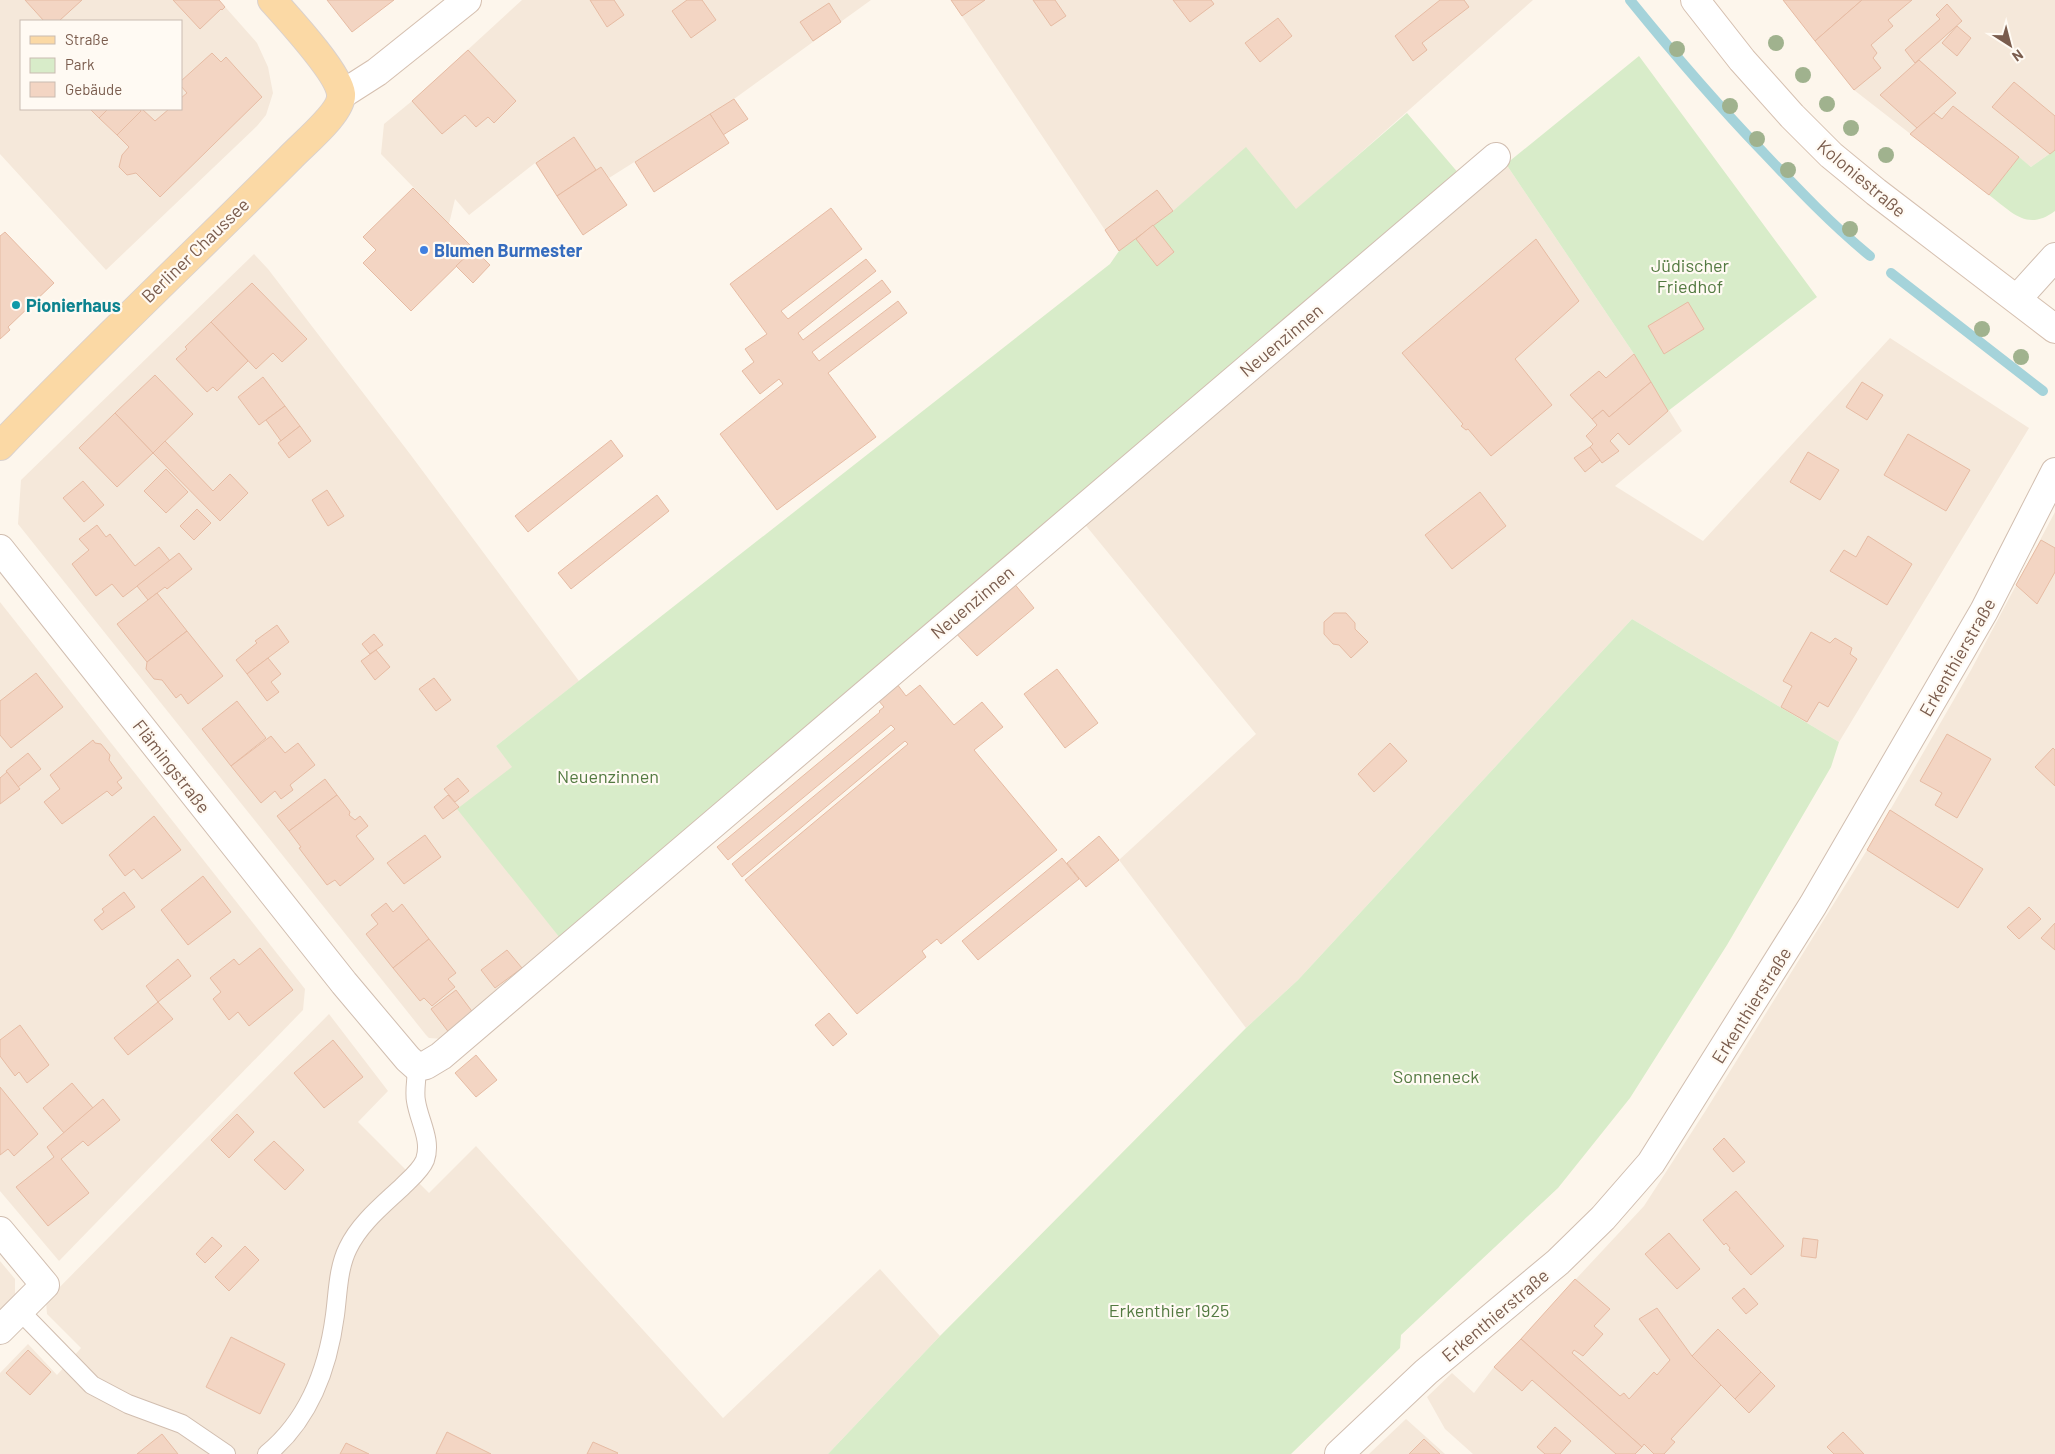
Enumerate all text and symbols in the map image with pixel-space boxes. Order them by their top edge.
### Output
legend [20,20,182,110]
north arrow [1985,20,2035,70]
text: Straße [65,30,109,48]
text: N [2009,46,2027,66]
text: Park [65,55,95,73]
text: Gebäude [65,80,122,98]
street label: Koloniestraße [1813,135,1911,221]
street label: Berliner Chaussee [137,193,253,307]
place label: Blumen Burmester [434,239,583,261]
marker: Blumen Burmester [418,244,430,256]
park label: Jüdischer Friedhof [1651,254,1730,297]
place label: Pionierhaus [26,294,121,316]
marker: Pionierhaus [10,299,22,311]
street label: Neuenzinnen [1235,299,1327,381]
street label: Neuenzinnen [926,561,1018,643]
street label: Erkenthierstraße [1914,594,2000,720]
street label: Flämingstraße [129,715,215,817]
park label: Neuenzinnen [557,765,659,787]
street label: Erkenthierstraße [1706,943,1796,1067]
park label: Sonneneck [1393,1065,1479,1087]
street label: Erkenthierstraße [1437,1264,1553,1366]
park label: Erkenthier 1925 [1109,1299,1229,1321]

